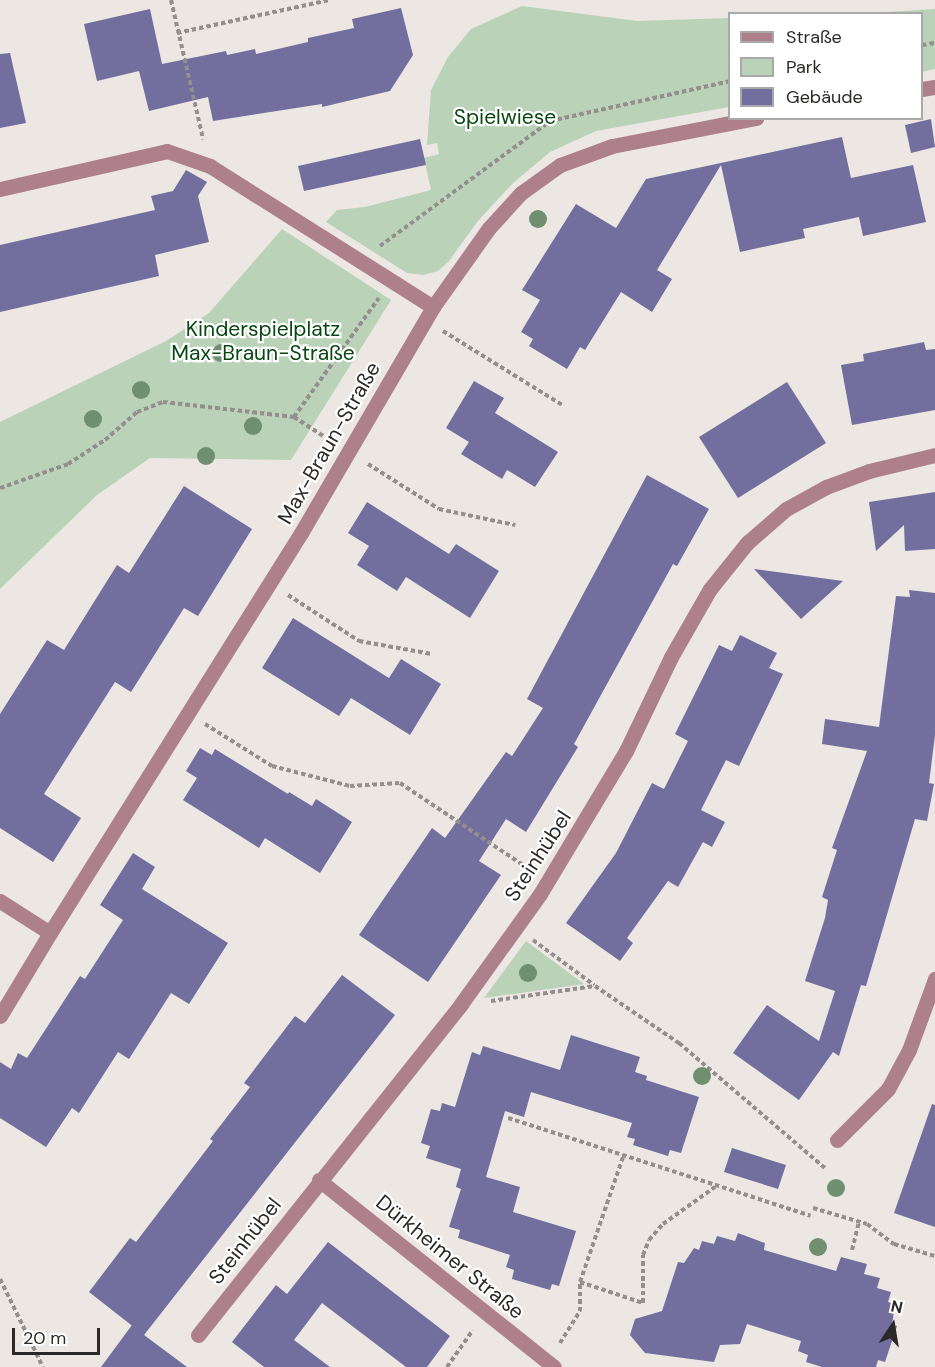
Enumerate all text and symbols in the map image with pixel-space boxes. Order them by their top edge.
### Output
legend [728,12,923,120]
text: Straße [786,25,842,49]
text: Park [786,55,822,79]
text: Gebäude [786,85,863,109]
park label: Spielwiese [454,104,556,130]
park label: Kinderspielplatz Max-Braun-Straße [171,316,355,366]
street label: Max-Braun-Straße [272,357,386,529]
street label: Steinhübel [499,806,577,906]
street label: Dürkheimer Straße [371,1190,529,1324]
street label: Steinhübel [203,1193,287,1289]
north arrow [863,1295,923,1355]
text: N [889,1295,905,1318]
scale bar [15,1316,104,1354]
text: 20 m [23,1326,66,1350]

